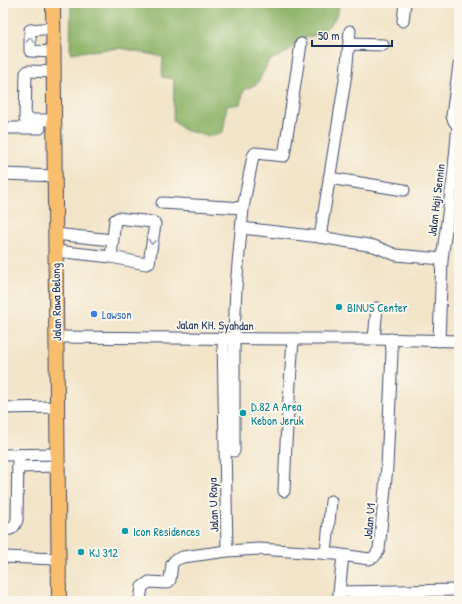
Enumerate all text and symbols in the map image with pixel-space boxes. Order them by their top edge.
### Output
scale bar [312,22,392,48]
text: 50 m [318,27,339,44]
one-way arrow [26,37,34,43]
street label: Jalan Haji Sennin [423,163,449,237]
one-way arrow [148,239,157,245]
street label: Jalan Rawa Belong [47,263,65,341]
place label: BINUS Center [347,299,408,316]
marker: BINUS Center [334,302,344,312]
place label: Lawson [102,306,132,323]
marker: Lawson [89,309,99,319]
street label: Jalan KH. Syahdan [176,316,254,334]
place label: D.82 A Area Kebon Jeruk [251,398,304,429]
marker: D.82 A Area Kebon Jeruk [238,408,248,418]
street label: Jalan U Raya [204,477,222,533]
street label: Jalan U1 [359,502,379,540]
place label: Icon Residences [133,523,200,540]
marker: Icon Residences [120,526,130,536]
place label: KJ 312 [89,544,118,561]
marker: KJ 312 [76,547,86,557]

